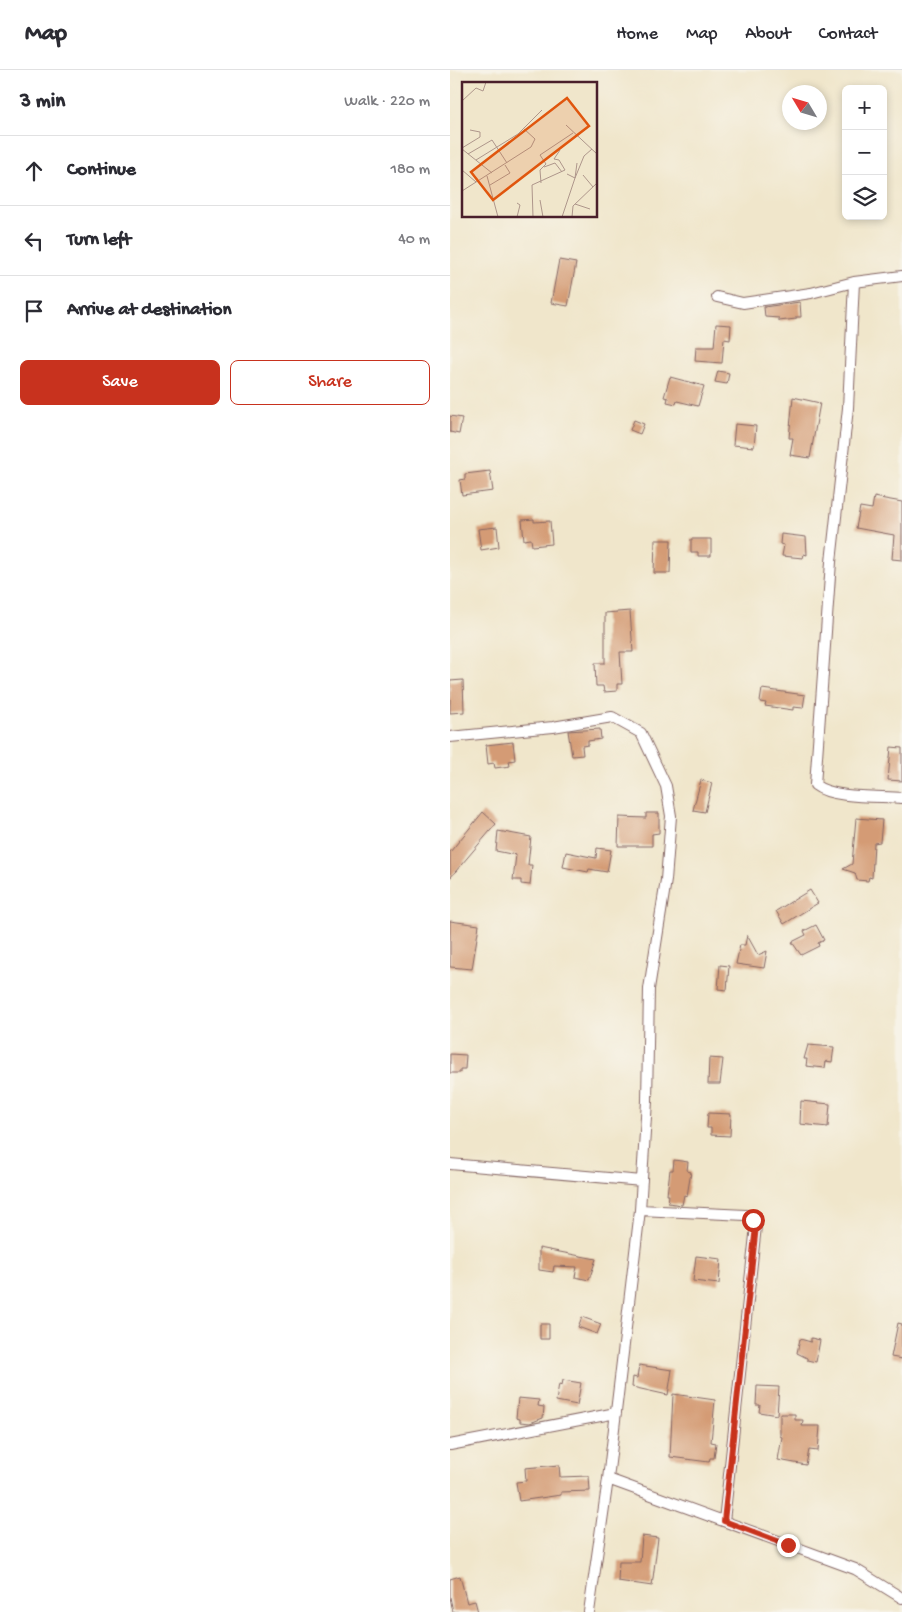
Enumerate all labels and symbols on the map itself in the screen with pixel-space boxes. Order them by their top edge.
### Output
inset map [462,82,598,218]
north arrow [782,85,827,130]
route start [742,1209,765,1232]
route end [777,1534,800,1557]

